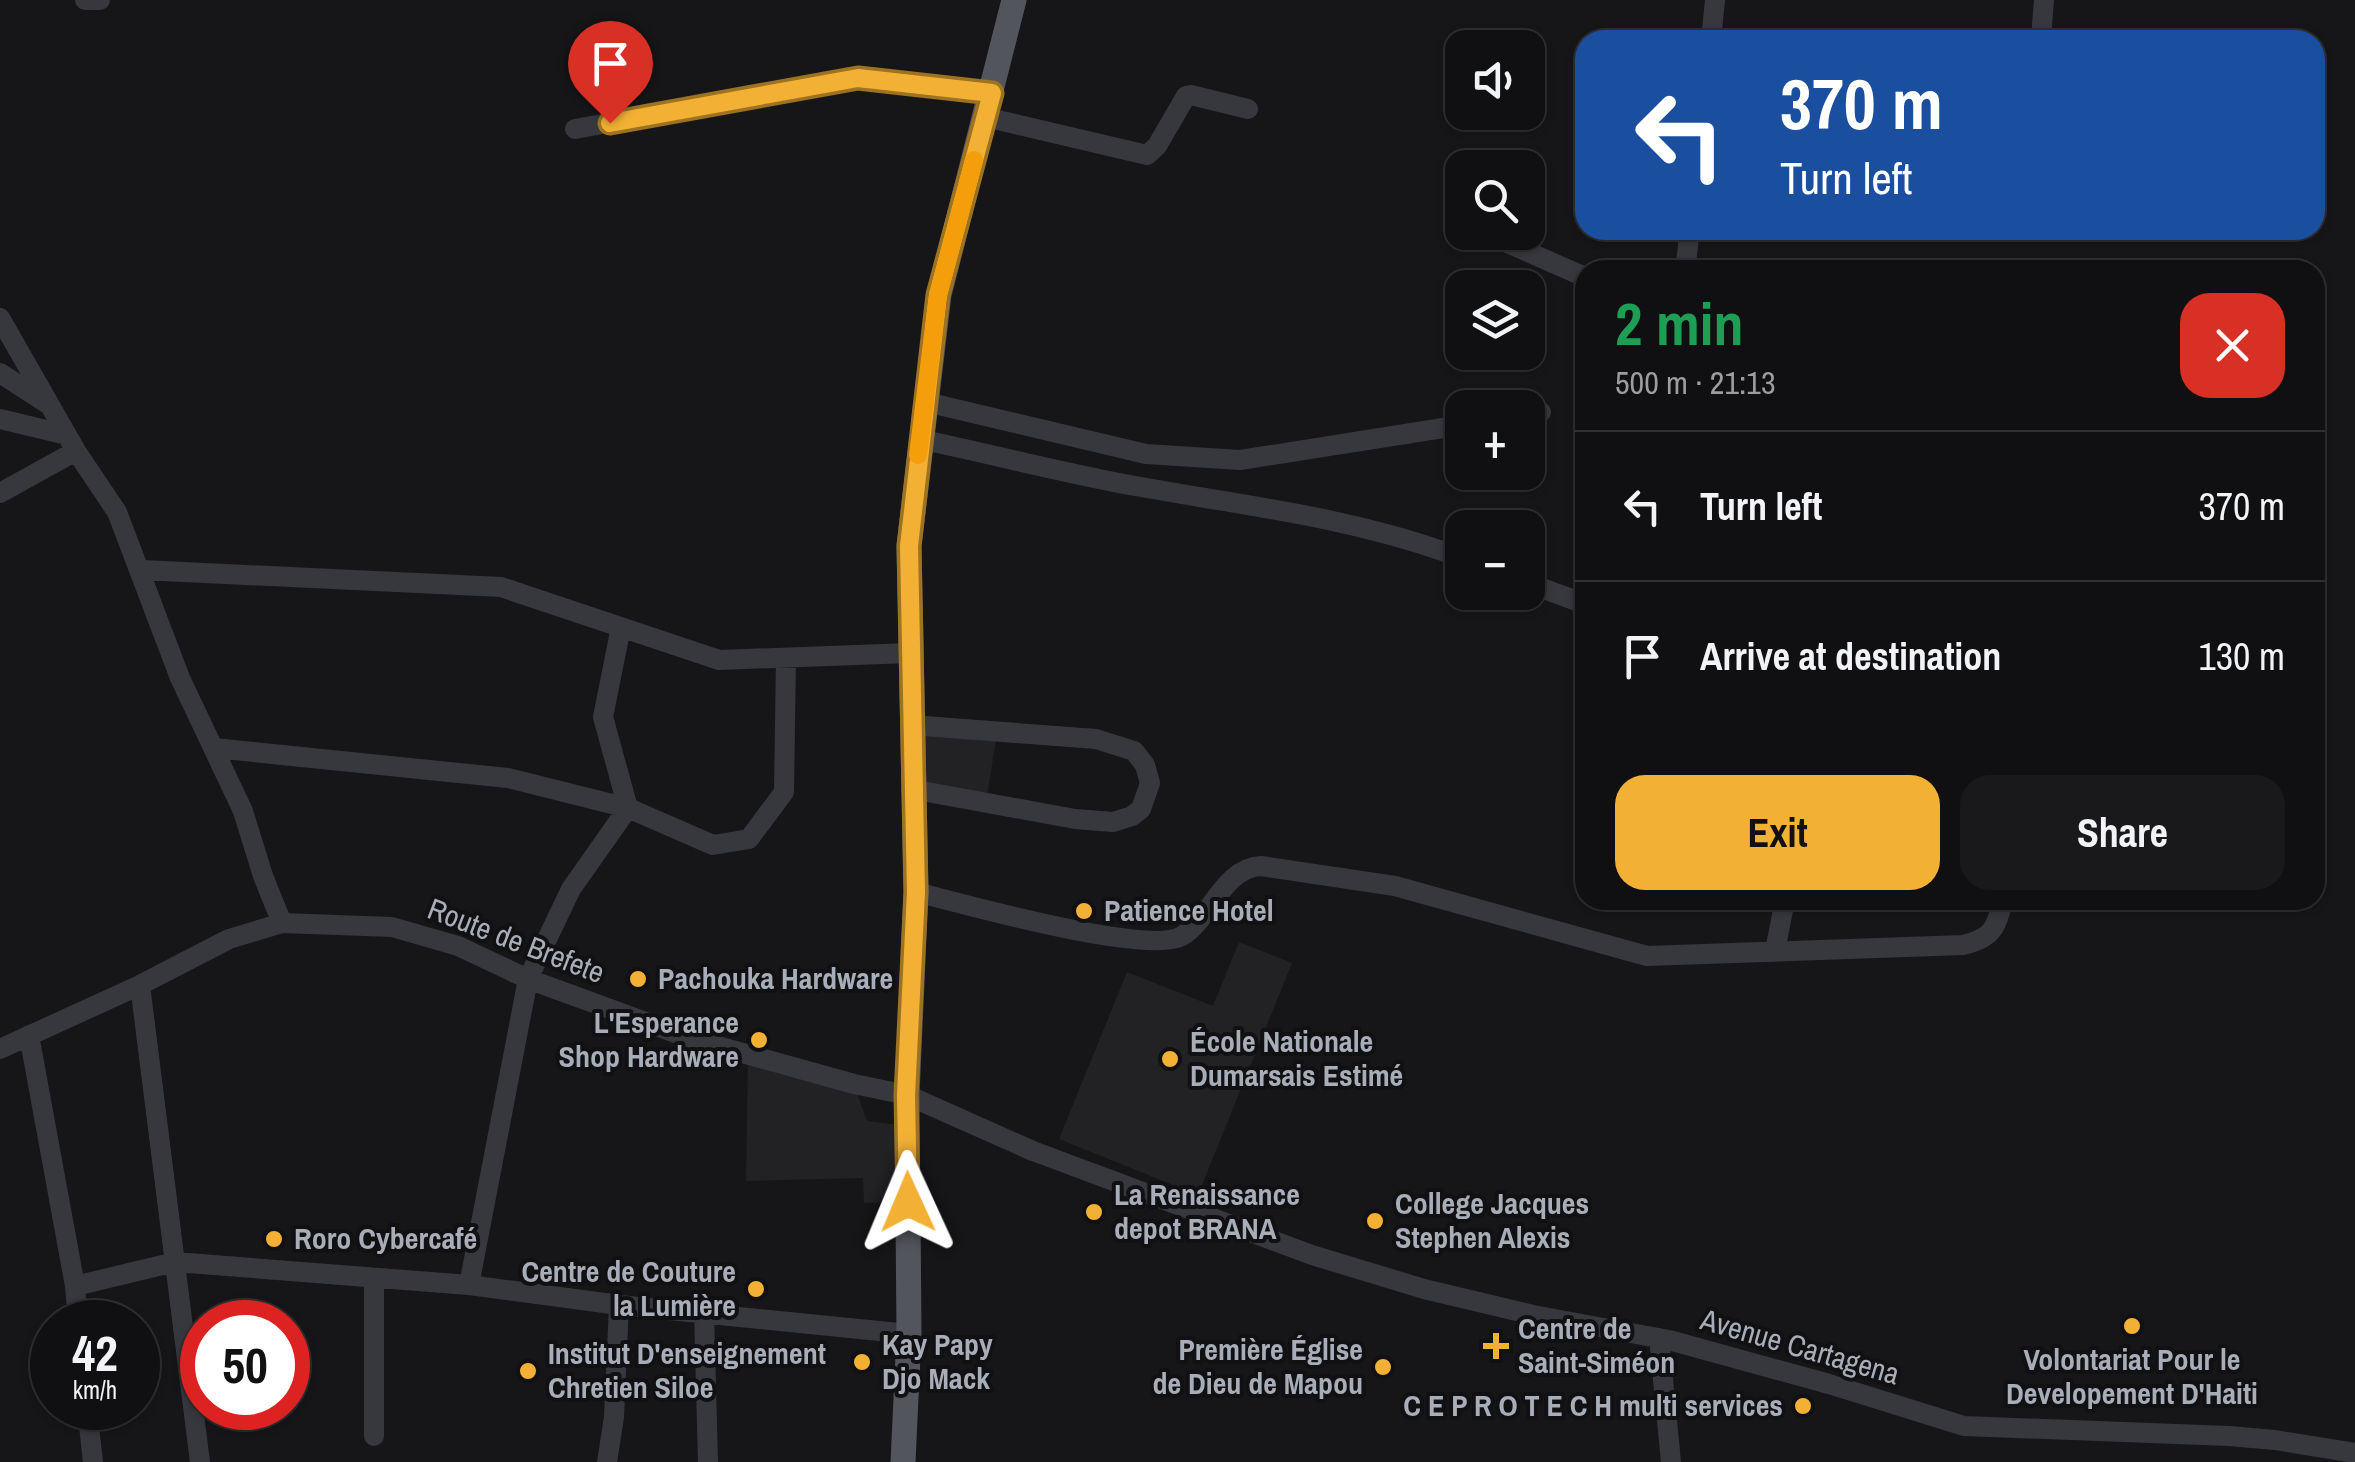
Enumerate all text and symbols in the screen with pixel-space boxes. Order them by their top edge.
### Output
pin [568,21,653,124]
map controls [1445,30,1545,610]
button: sound [1445,30,1545,130]
icon: arrive [583,36,638,91]
text: 370 m [1780,57,1943,151]
icon: left [1615,70,1745,200]
text: Turn left [1780,147,1912,208]
button: search [1445,150,1545,250]
button: layers [1445,270,1545,370]
text: 2 min [1615,283,1744,364]
button: close [2180,293,2285,398]
text: 500 m · 21:13 [1615,361,1775,404]
button: + [1445,390,1545,490]
icon: left [1615,479,1670,534]
text: Turn left [1700,481,1822,532]
text: 370 m [2198,481,2285,532]
button: − [1445,510,1545,610]
icon: arrive [1615,629,1670,684]
text: Arrive at destination [1700,631,2001,682]
text: 130 m [2198,631,2285,682]
button: Exit [1615,775,1940,890]
button: Share [1960,775,2285,890]
street label: Route de Brefete [422,888,610,992]
place label: Patience Hotel [1104,890,1274,930]
marker: Patience Hotel [1073,900,1095,922]
place label: Pachouka Hardware [658,958,893,998]
marker: Pachouka Hardware [627,968,649,990]
place label: L'Esperance Shop Hardware [559,1002,739,1076]
place label: École Nationale Dumarsais Estimé [1190,1021,1403,1095]
marker: L'Esperance Shop Hardware [748,1029,770,1051]
marker: École Nationale Dumarsais Estimé [1159,1048,1181,1070]
position arrow [856,1150,960,1254]
place label: La Renaissance depot BRANA [1114,1174,1300,1248]
place label: College Jacques Stephen Alexis [1395,1183,1589,1257]
marker: La Renaissance depot BRANA [1083,1201,1105,1223]
marker: College Jacques Stephen Alexis [1364,1210,1386,1232]
place label: Roro Cybercafé [294,1218,477,1258]
marker: Roro Cybercafé [263,1228,285,1250]
place label: Centre de Couture la Lumière [521,1251,736,1325]
marker: Centre de Couture la Lumière [745,1278,767,1300]
street label: Avenue Cartagena [1695,1298,1904,1394]
speed limit sign: 50 [180,1300,310,1430]
place label: Centre de Saint-Siméon [1518,1308,1675,1382]
marker: Volontariat Pour le Developement D'Haiti [2121,1315,2143,1337]
text: 42 [72,1319,118,1387]
place label: Kay Papy Djo Mack [882,1324,993,1398]
place label: Première Église de Dieu de Mapou [1152,1329,1363,1403]
place label: Institut D'enseignement Chretien Siloe [548,1333,826,1407]
marker: Centre de Saint-Siméon [1483,1333,1509,1359]
place label: Volontariat Pour le Developement D'Haiti [2006,1339,2258,1413]
marker: Kay Papy Djo Mack [851,1351,873,1373]
marker: Première Église de Dieu de Mapou [1372,1356,1394,1378]
marker: Institut D'enseignement Chretien Siloe [517,1360,539,1382]
text: km/h [73,1373,117,1407]
place label: C E P R O T E C H multi services [1403,1385,1783,1425]
marker: C E P R O T E C H multi services [1792,1395,1814,1417]

